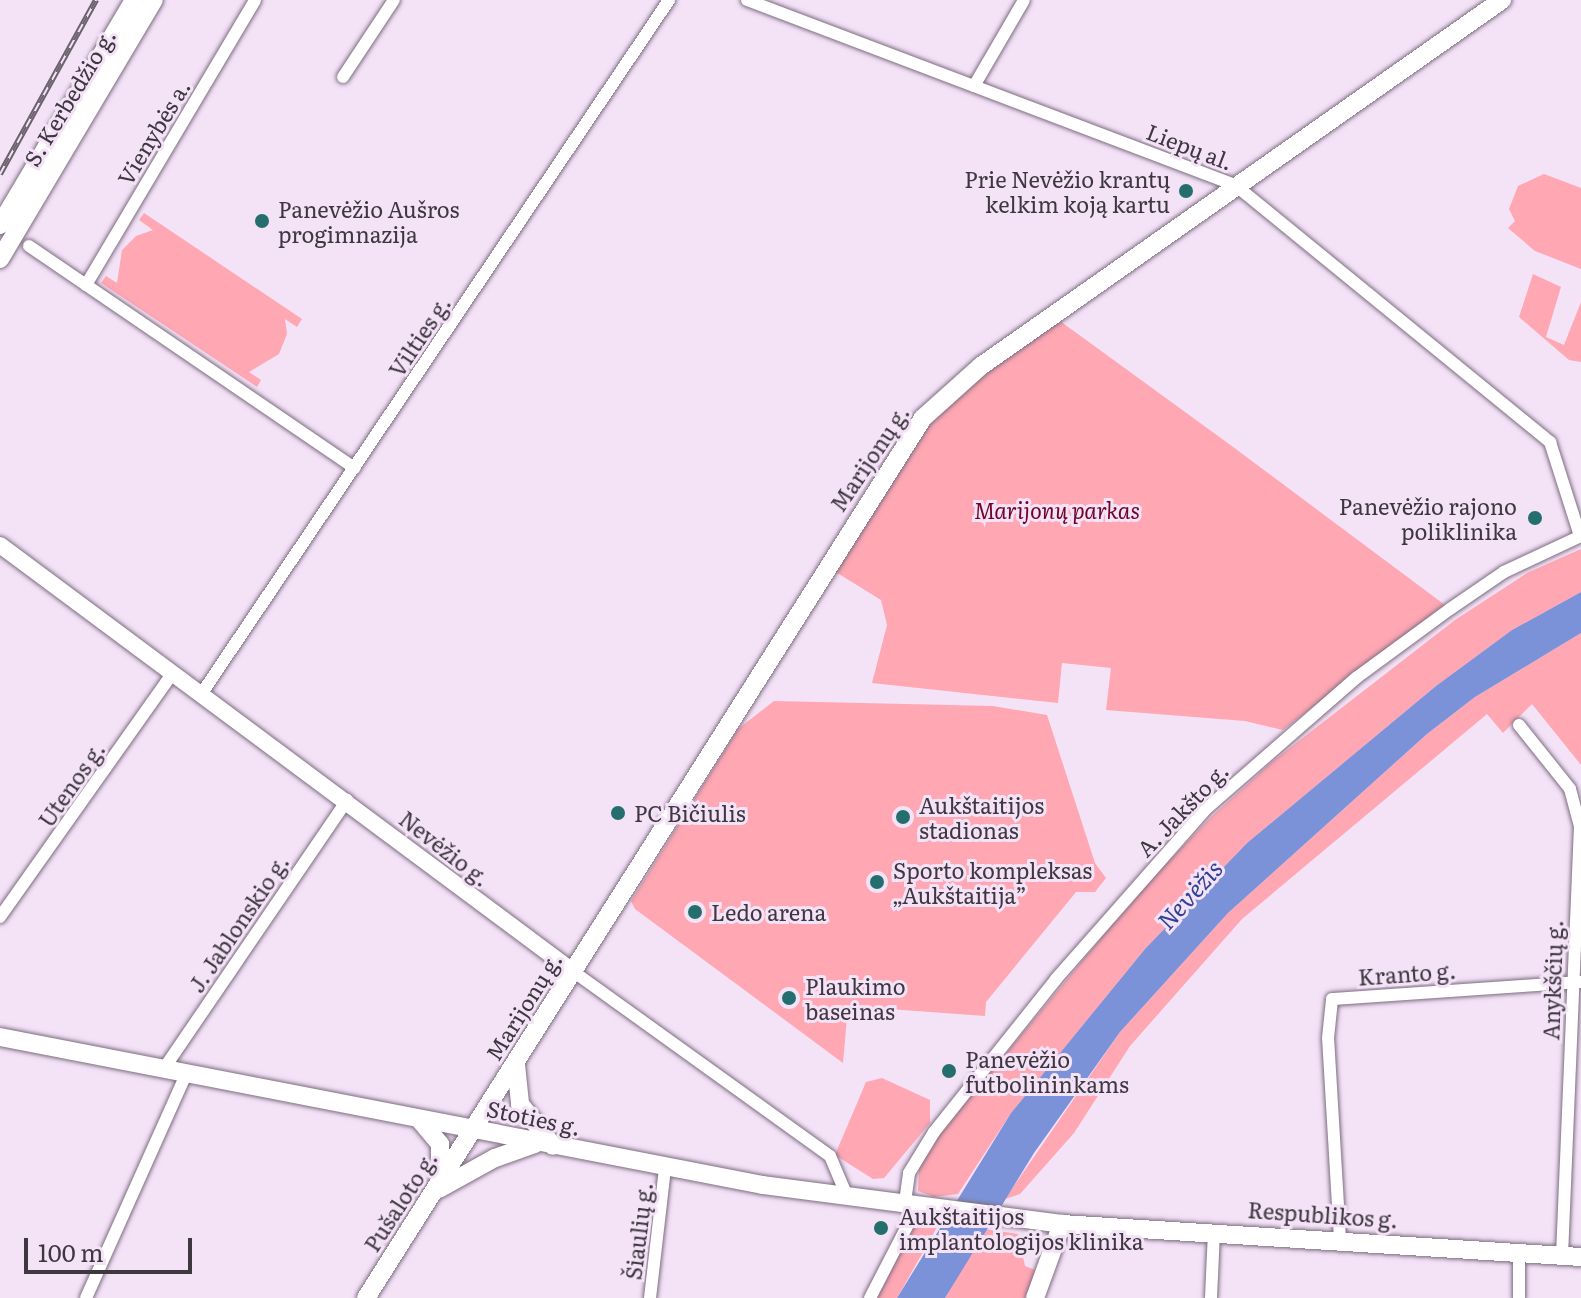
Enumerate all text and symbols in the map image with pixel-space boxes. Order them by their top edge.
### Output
street label: S. Kerbedžio g. [18,24,120,170]
street label: Vienybės a. [111,75,195,189]
street label: Liepų al. [1143,117,1237,175]
place label: Prie Nevėžio krantų kelkim koją kartu [964,165,1170,216]
marker: Prie Nevėžio krantų kelkim koją kartu [1177,182,1195,200]
place label: Panevėžio Aušros progimnazija [278,195,459,246]
marker: Panevėžio Aušros progimnazija [253,212,271,230]
street label: Vilties g. [382,291,456,381]
street label: Marijonų g. [824,400,914,516]
place label: Panevėžio rajono poliklinika [1339,492,1517,544]
park label: Marijonų parkas [974,497,1140,523]
marker: Panevėžio rajono poliklinika [1524,507,1546,529]
street label: Utenos g. [32,736,110,832]
street label: A. Jakšto g. [1131,757,1233,861]
place label: Aukštaitijos stadionas [919,791,1044,842]
place label: PC Bičiulis [634,800,746,826]
marker: PC Bičiulis [609,804,627,822]
street label: Nevėžio g. [395,805,495,891]
marker: Aukštaitijos stadionas [894,808,912,826]
street label: J. Jablonskio g. [182,849,294,997]
water label: Nevėžis [1150,853,1228,935]
place label: Sporto kompleksas „Aukštaitija” [893,856,1092,908]
marker: Sporto kompleksas „Aukštaitija” [868,873,886,891]
place label: Ledo arena [711,899,826,925]
marker: Ledo arena [686,903,704,921]
street label: Anykščių g. [1537,919,1567,1041]
street label: Marijonų g. [479,947,567,1065]
street label: Kranto g. [1357,956,1457,990]
place label: Plaukimo baseinas [805,972,906,1024]
marker: Plaukimo baseinas [780,989,798,1007]
place label: Panevėžio futbolininkams [965,1045,1129,1096]
marker: Panevėžio futbolininkams [940,1062,958,1080]
street label: Stoties g. [485,1094,583,1140]
street label: Pušaloto g. [358,1146,442,1256]
street label: Šiaulių g. [619,1181,657,1281]
street label: Respublikos g. [1247,1196,1399,1232]
place label: Aukštaitijos implantologijos klinika [899,1202,1144,1254]
marker: Aukštaitijos implantologijos klinika [870,1217,892,1239]
scale bar [28,1222,196,1272]
text: 100 m [38,1234,104,1269]

